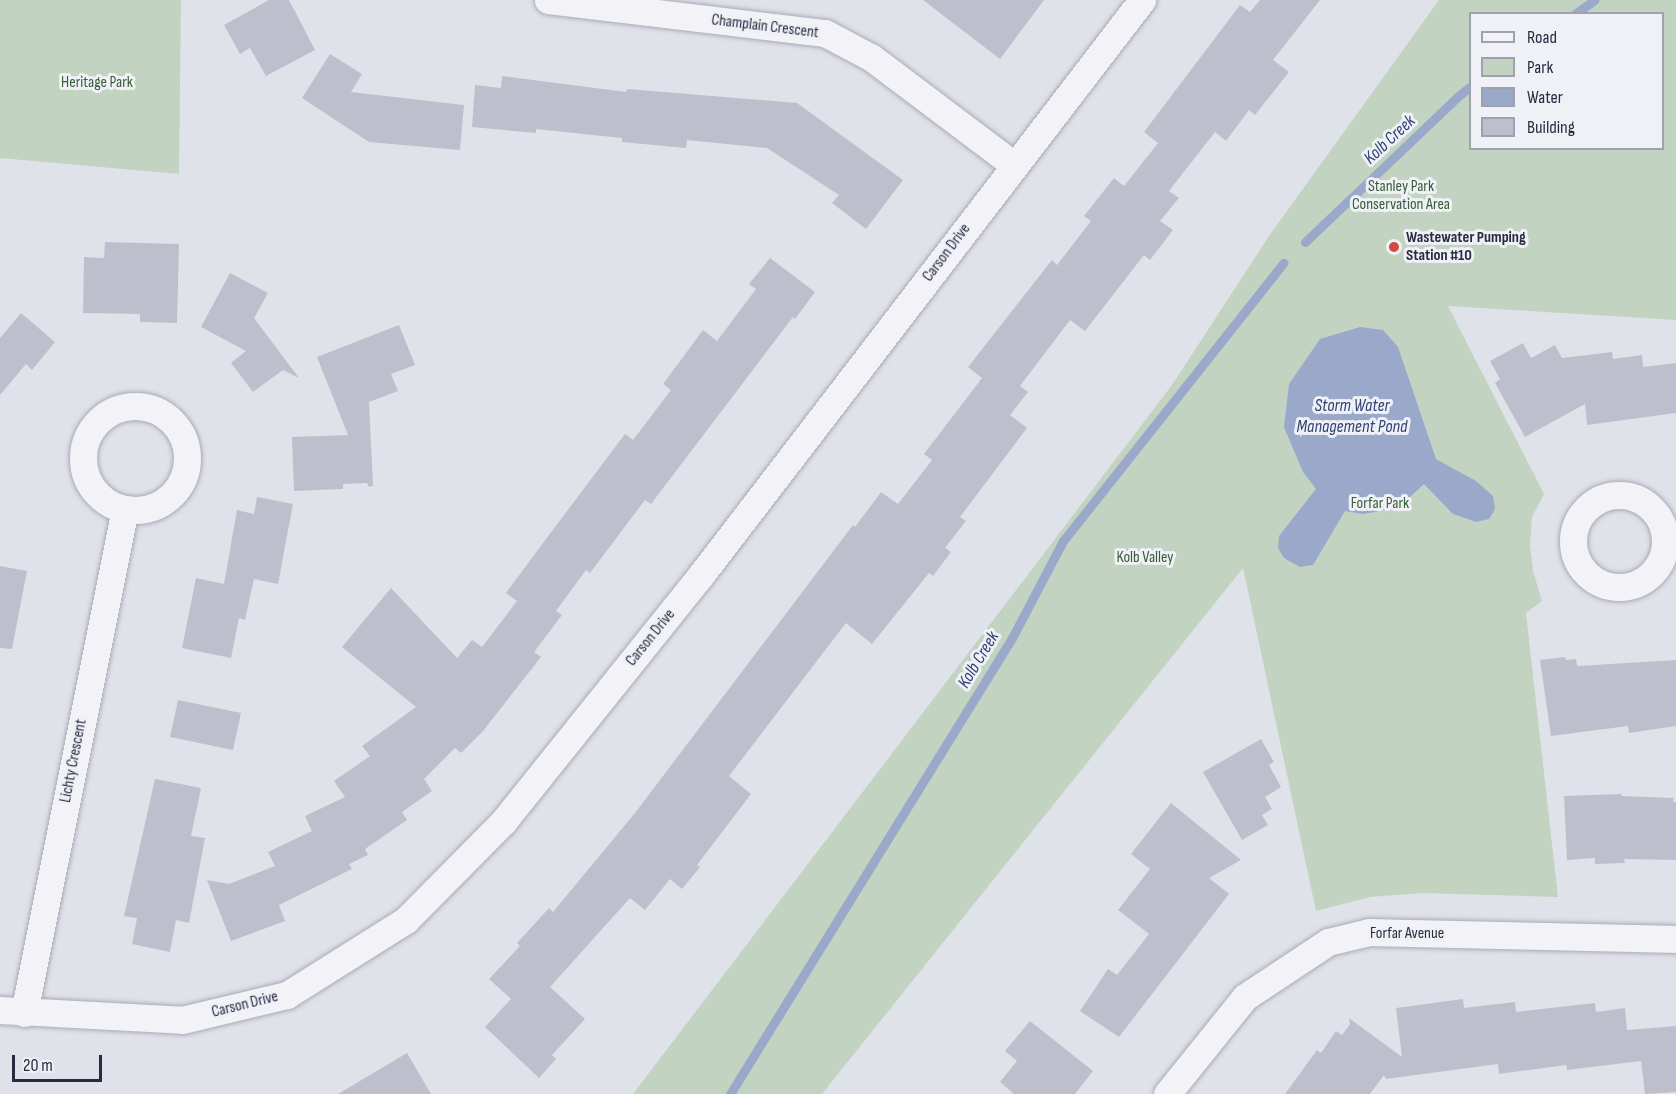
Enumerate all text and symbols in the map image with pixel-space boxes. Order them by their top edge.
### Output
street label: Champlain Crescent [710,11,820,43]
legend [1469,12,1664,150]
text: Road [1527,27,1557,48]
text: Park [1527,57,1553,78]
park label: Heritage Park [61,73,133,93]
text: Water [1527,87,1563,108]
water label: Kolb Creek [1360,111,1420,169]
text: Building [1527,117,1575,138]
park label: Stanley Park Conservation Area [1352,177,1450,215]
street label: Carson Drive [919,220,975,286]
place label: Wastewater Pumping Station #10 [1406,228,1526,266]
marker: Wastewater Pumping Station #10 [1387,240,1401,254]
water label: Storm Water Management Pond [1297,396,1407,438]
park label: Forfar Park [1351,494,1409,514]
park label: Kolb Valley [1116,548,1174,568]
street label: Carson Drive [622,606,680,670]
water label: Kolb Creek [954,628,1004,692]
street label: Lichty Crescent [56,718,92,804]
street label: Forfar Avenue [1370,924,1444,944]
street label: Carson Drive [210,987,280,1023]
scale bar [15,1043,105,1081]
text: 20 m [23,1055,53,1076]

